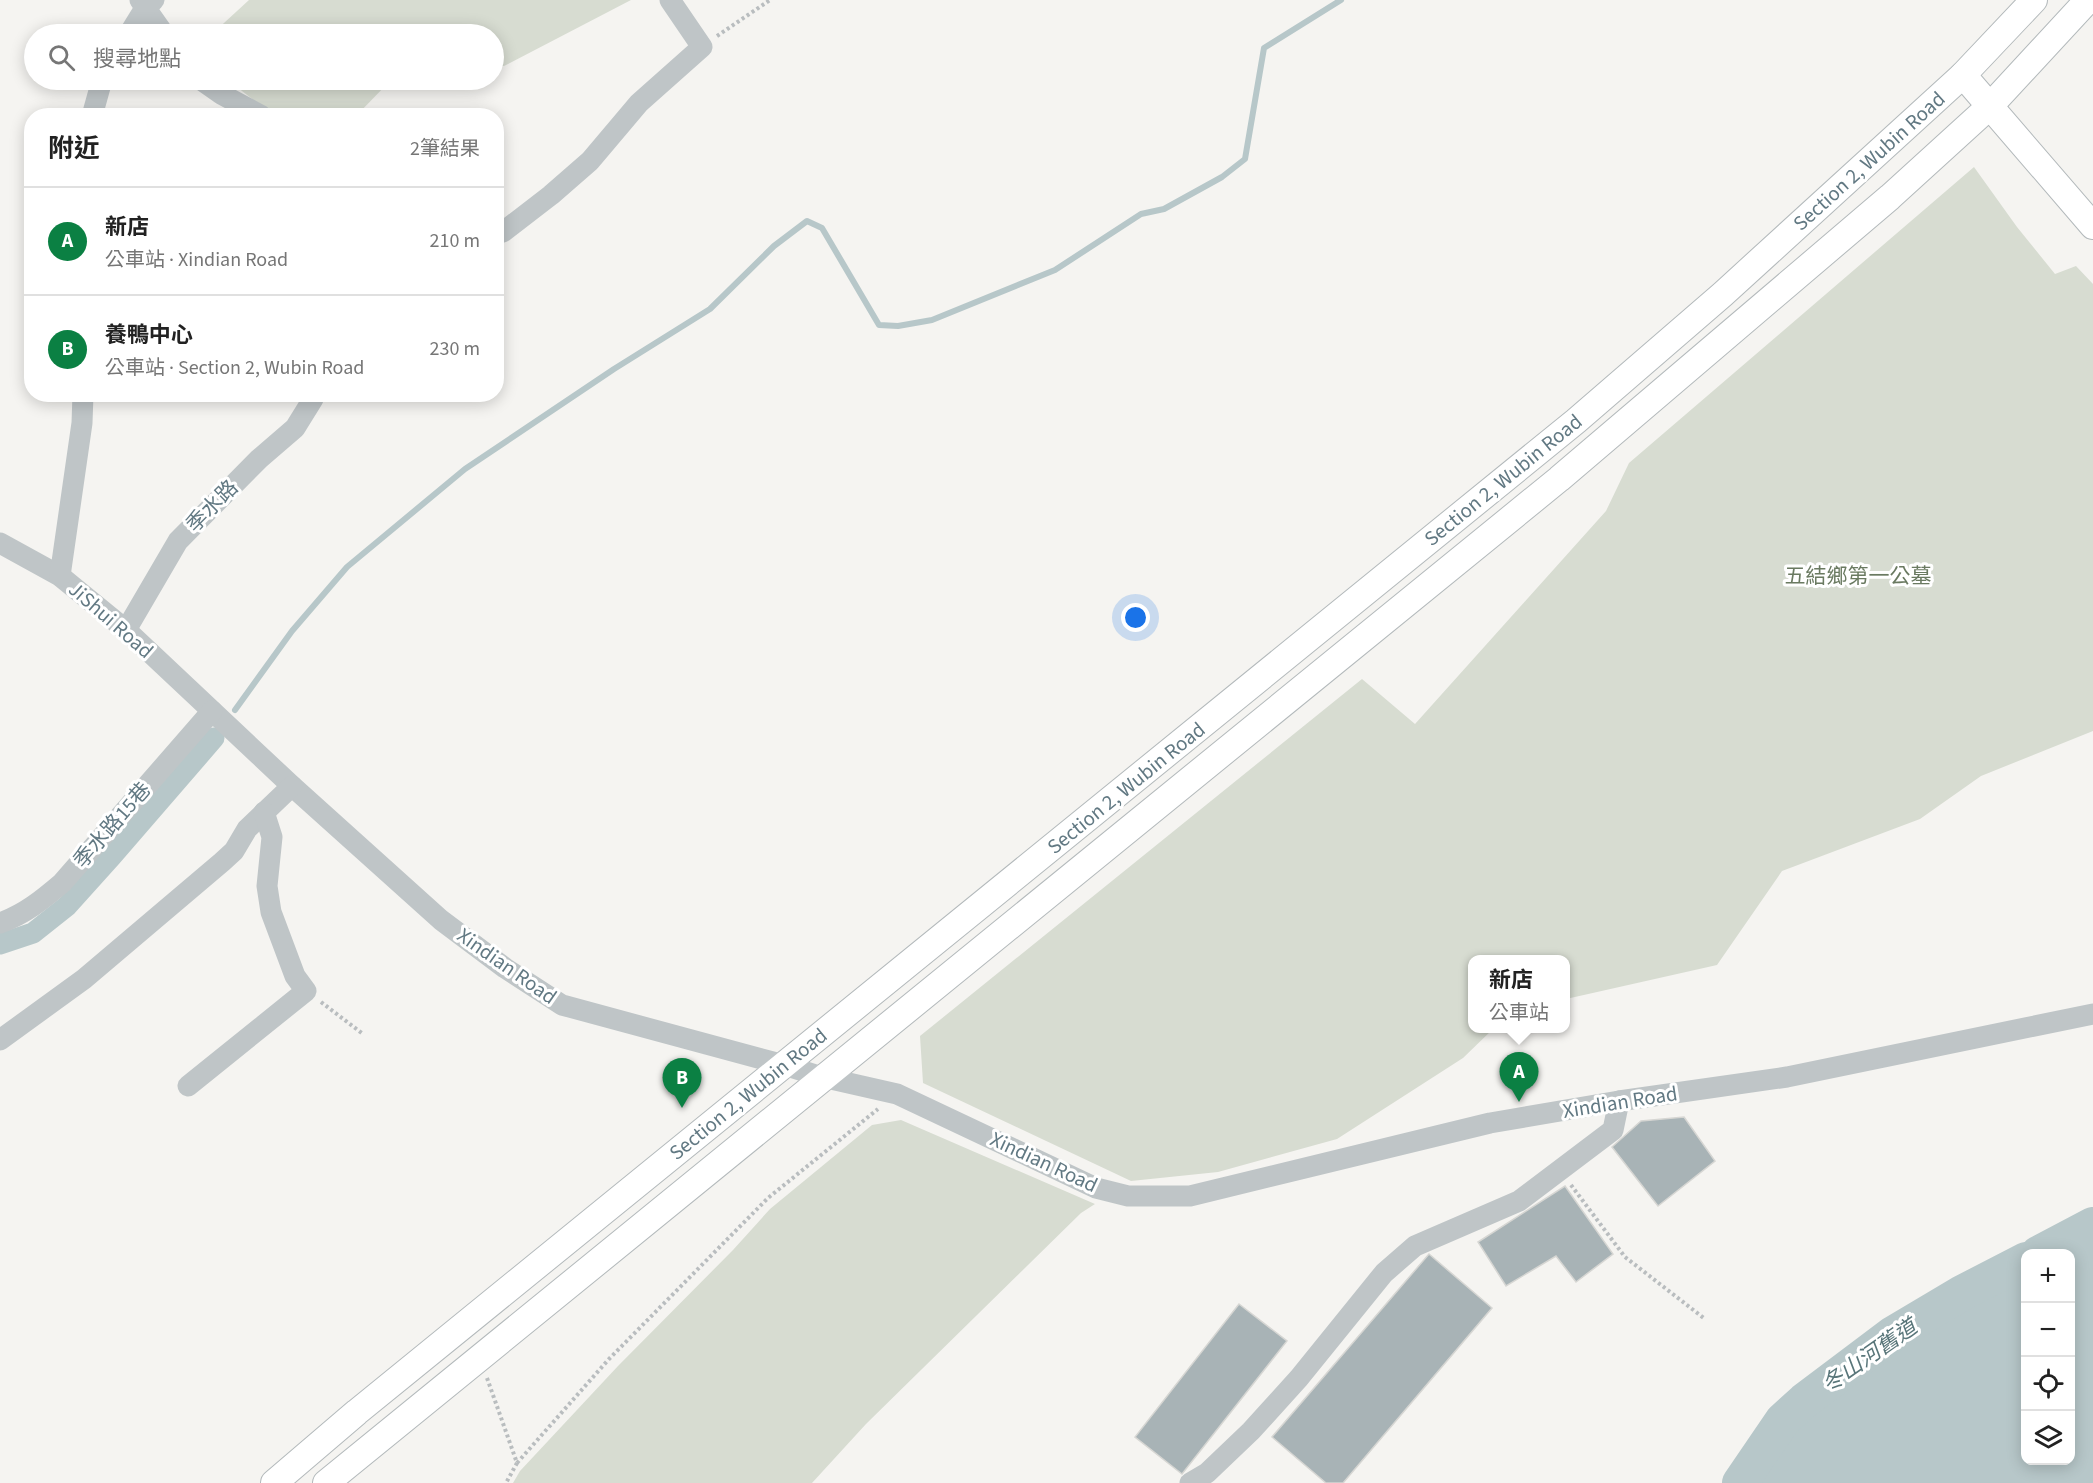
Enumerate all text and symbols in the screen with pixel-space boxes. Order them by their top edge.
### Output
search box [24,24,504,90]
icon: search [45,41,78,74]
text: 搜尋地點 [93,43,181,75]
street label: Section 2, Wubin Road [1786,84,1952,238]
text: 附近 [48,130,100,167]
text: 2筆結果 [410,135,480,163]
text: 新店 [105,211,149,243]
text: A [62,227,73,255]
text: 210 m [430,227,480,255]
text: 公車站 · Xindian Road [105,246,288,274]
text: 養鴨中心 [105,319,193,351]
text: B [61,335,74,363]
text: 230 m [430,335,480,363]
text: 公車站 · Section 2, Wubin Road [105,354,364,382]
street label: Section 2, Wubin Road [1418,407,1588,553]
street label: 季水路 [179,473,245,539]
park label: 五結鄉第一公墓 [1785,561,1932,591]
street label: JiShui Road [62,575,160,665]
your location [1121,603,1150,632]
street label: Section 2, Wubin Road [1041,715,1211,861]
street label: 季水路15巷 [66,776,158,874]
street label: Xindian Road [451,921,563,1011]
popup [1468,955,1570,1033]
text: 新店 [1489,964,1533,996]
text: 公車站 [1489,999,1549,1027]
street label: Section 2, Wubin Road [663,1021,833,1167]
pin: A [1500,1052,1538,1102]
pin: B [662,1058,702,1108]
street label: Xindian Road [1561,1078,1679,1126]
street label: Xindian Road [985,1124,1103,1200]
map controls [2021,1249,2075,1465]
button: + [2021,1249,2075,1303]
button: − [2021,1303,2075,1357]
water label: 冬山河舊道 [1815,1309,1926,1400]
button: locate [2021,1357,2075,1411]
button: layers [2021,1411,2075,1465]

